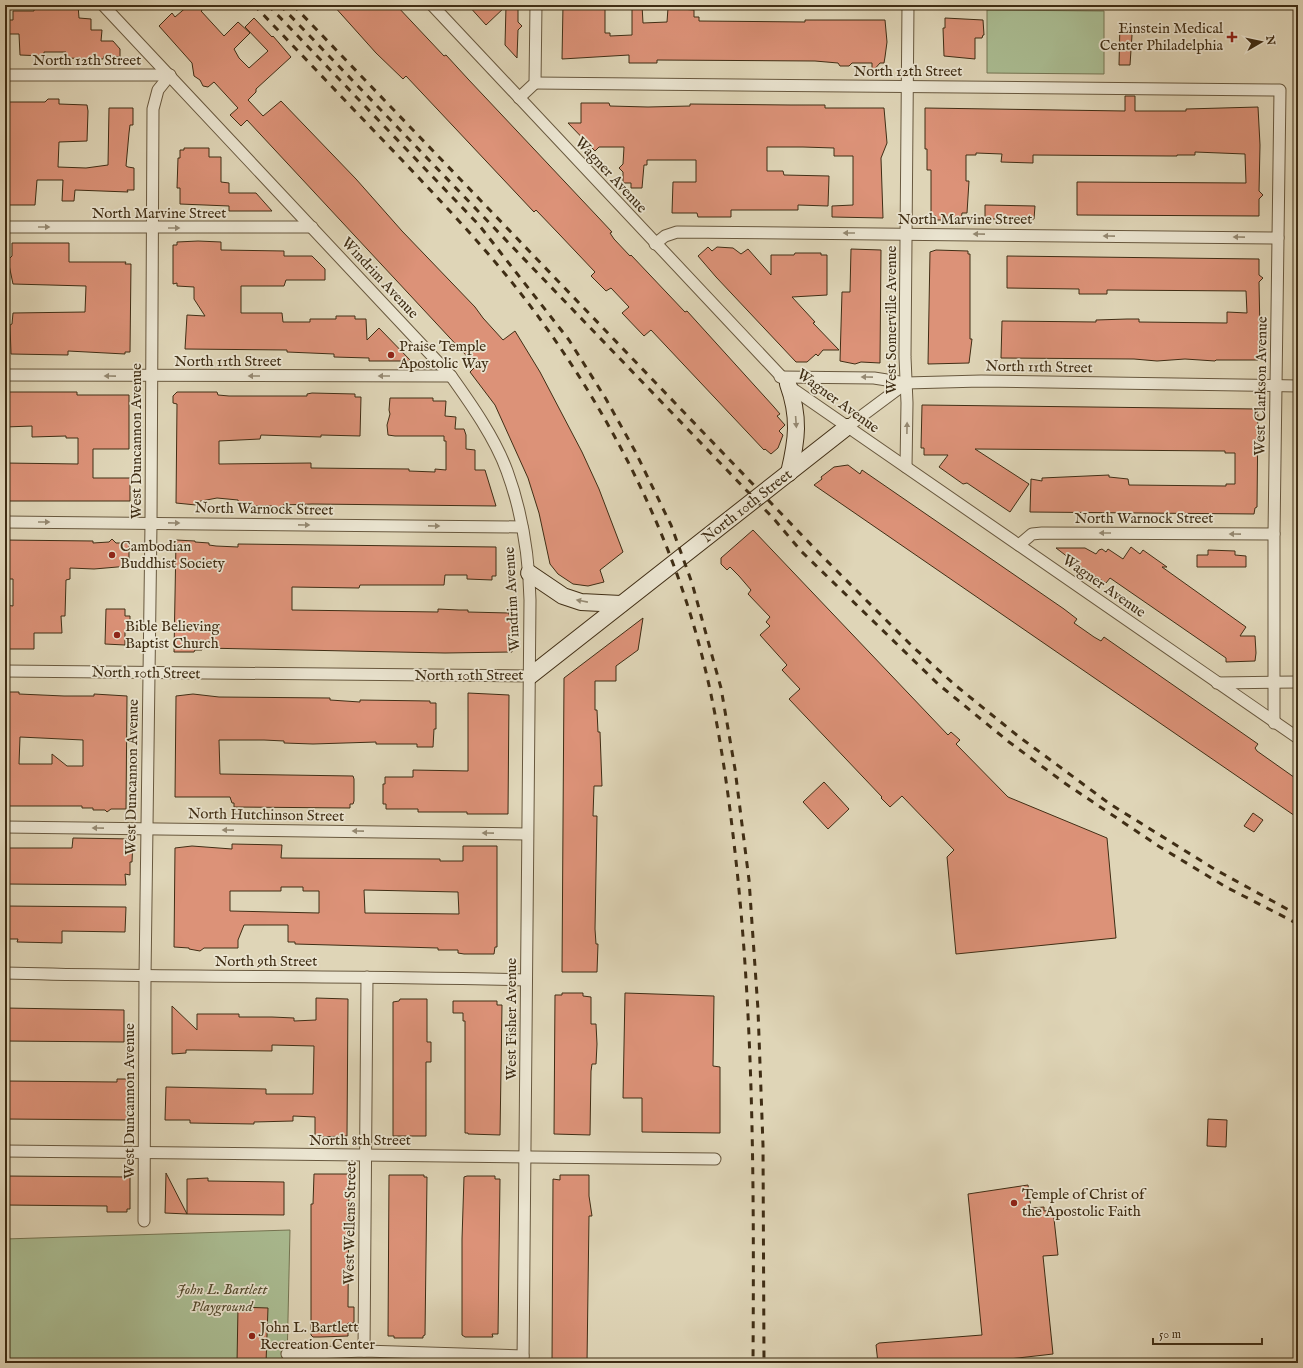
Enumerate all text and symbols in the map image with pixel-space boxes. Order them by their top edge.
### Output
place label: Einstein Medical Center Philadelphia [1100,19,1224,55]
north arrow [1241,22,1281,62]
marker: Einstein Medical Center Philadelphia [1226,31,1238,43]
text: N [1262,34,1278,47]
street label: North 12th Street [33,51,141,70]
street label: North 12th Street [854,62,962,81]
street label: Wagner Avenue [571,133,651,217]
street label: North Marvine Street [92,204,226,223]
street label: North Marvine Street [898,210,1032,229]
one-way arrow [38,224,51,230]
one-way arrow [168,225,181,231]
one-way arrow [842,230,855,236]
one-way arrow [972,231,985,237]
street label: Windrim Avenue [337,233,423,323]
one-way arrow [1102,233,1115,239]
one-way arrow [1232,234,1245,240]
street label: West Somerville Avenue [882,246,901,394]
street label: West Clarkson Avenue [1250,316,1272,456]
place label: Praise Temple Apostolic Way [398,337,489,373]
marker: Praise Temple Apostolic Way [386,350,396,360]
street label: North 11th Street [174,352,282,371]
street label: North 11th Street [985,357,1093,377]
street label: West Duncannon Avenue [127,363,146,519]
street label: Wagner Avenue [793,365,883,437]
one-way arrow [103,373,116,379]
one-way arrow [247,373,260,379]
one-way arrow [377,373,390,379]
one-way arrow [861,374,873,381]
one-way arrow [793,416,800,428]
one-way arrow [904,421,910,434]
street label: North 10th Street [698,465,796,547]
street label: North Warnock Street [194,498,334,520]
street label: North Warnock Street [1075,509,1213,528]
one-way arrow [38,519,51,525]
one-way arrow [168,520,181,526]
one-way arrow [298,522,311,528]
one-way arrow [428,523,441,529]
one-way arrow [1098,530,1111,536]
one-way arrow [1228,531,1241,537]
place label: Cambodian Buddhist Society [120,537,226,573]
street label: Windrim Avenue [500,546,524,652]
marker: Cambodian Buddhist Society [107,550,117,560]
street label: Wagner Avenue [1059,550,1149,622]
one-way arrow [576,597,588,603]
place label: Bible Believing Baptist Church [125,617,220,653]
marker: Bible Believing Baptist Church [112,630,122,640]
street label: North 10th Street [91,663,201,683]
street label: North 10th Street [414,666,524,685]
street label: West Duncannon Avenue [121,699,143,855]
street label: North Hutchinson Street [188,804,344,826]
one-way arrow [91,825,104,831]
one-way arrow [221,827,234,833]
one-way arrow [352,828,364,835]
one-way arrow [481,830,494,836]
street label: North 9th Street [215,952,317,971]
street label: West Fisher Avenue [502,958,521,1080]
street label: West Duncannon Avenue [120,1023,139,1179]
street label: North 8th Street [309,1131,411,1150]
street label: West Wellens Street [339,1161,361,1285]
place label: Temple of Christ of the Apostolic Faith [1022,1185,1147,1221]
marker: Temple of Christ of the Apostolic Faith [1009,1198,1019,1208]
park label: John L. Bartlett Playground [177,1280,268,1317]
place label: John L. Bartlett Recreation Center [258,1318,376,1354]
scale bar [1153,1320,1262,1346]
text: 50 m [1159,1327,1181,1342]
marker: John L. Bartlett Recreation Center [247,1331,257,1341]

